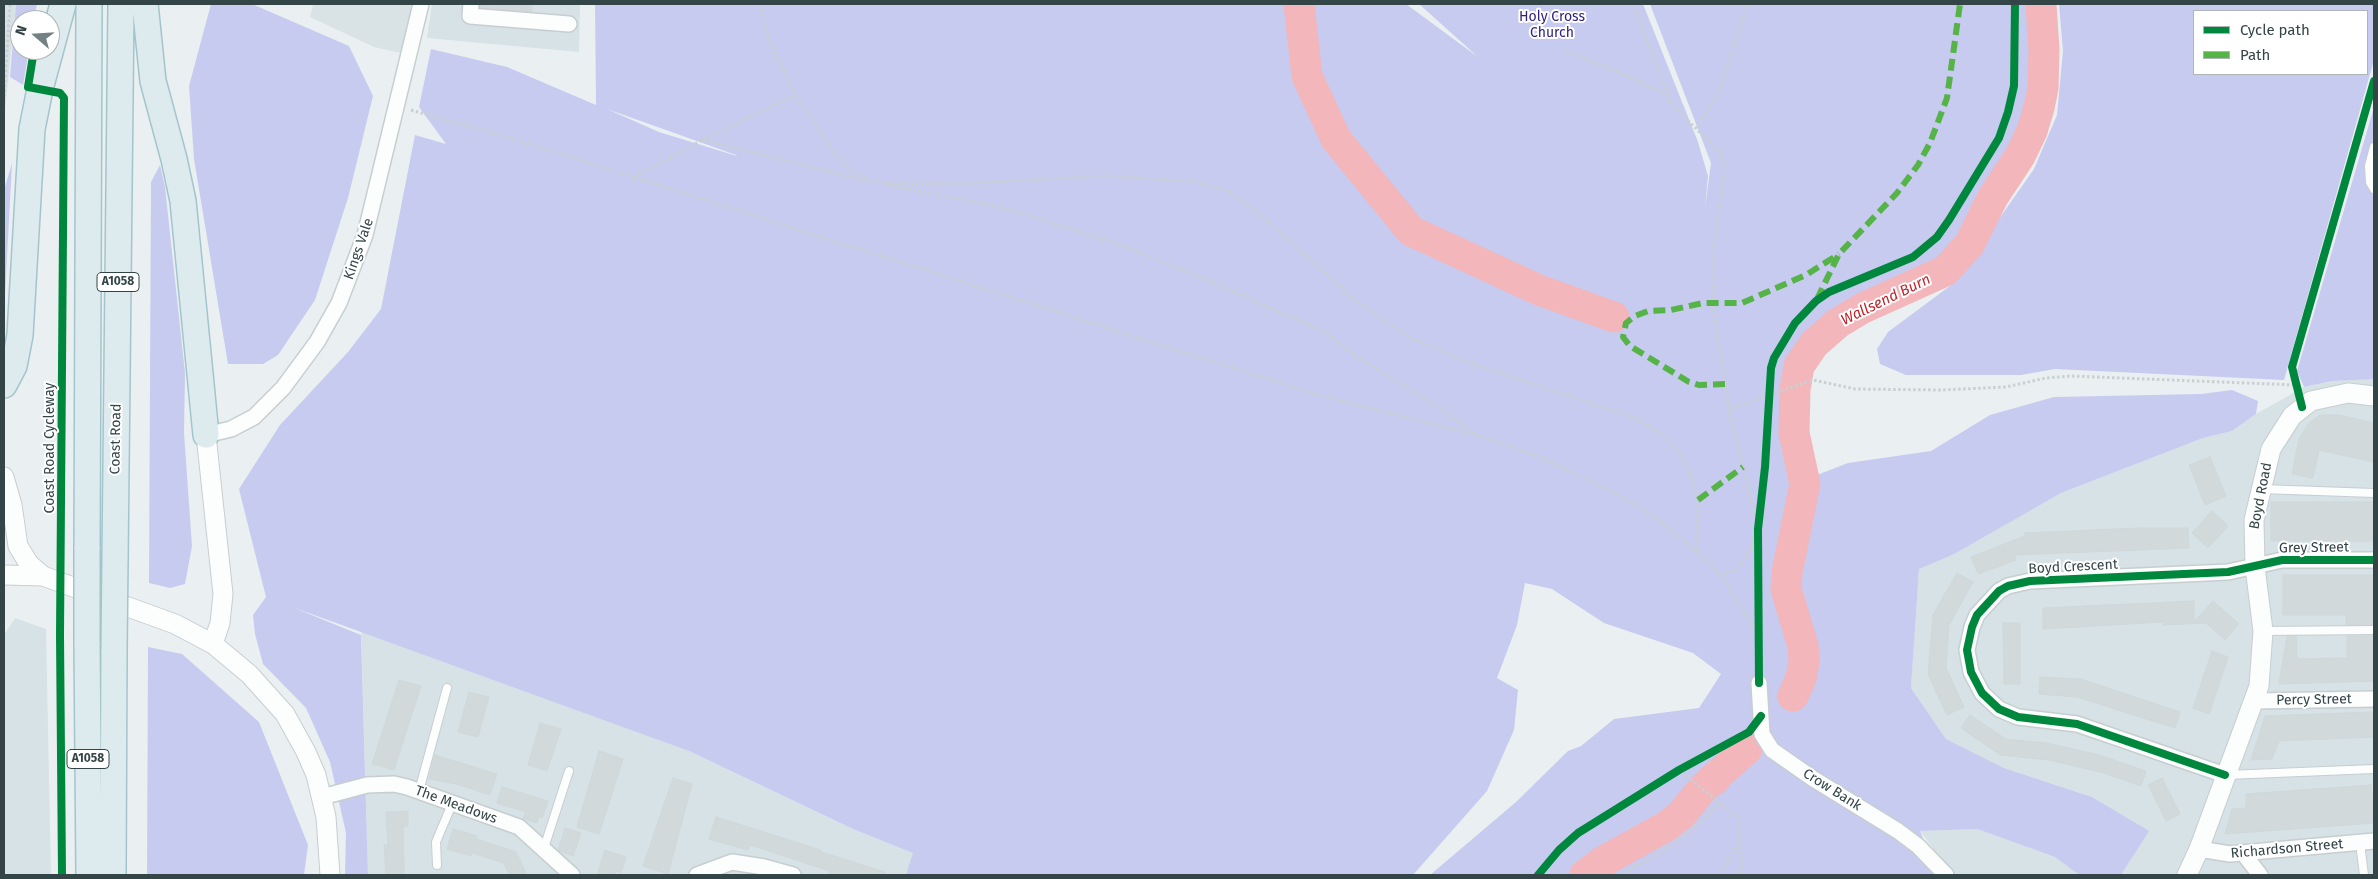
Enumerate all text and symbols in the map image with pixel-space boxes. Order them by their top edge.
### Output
park label: Holy Cross Church [1519,9,1585,41]
north arrow [10,10,60,60]
legend [2193,10,2368,75]
text: Cycle path [2240,21,2310,39]
text: N [12,23,31,37]
text: Path [2240,46,2270,64]
street label: Kings Vale [341,216,377,282]
water label: Wallsend Burn [1838,271,1934,329]
road number: A1058 [97,272,139,292]
street label: Coast Road Cycleway [42,383,58,513]
street label: Coast Road [107,404,125,474]
street label: Boyd Road [2246,461,2276,531]
street label: Grey Street [2279,539,2349,557]
street label: Boyd Crescent [2028,556,2118,578]
street label: Percy Street [2276,691,2352,709]
road number: A1058 [67,750,109,769]
street label: Crow Bank [1800,765,1864,815]
street label: The Meadows [413,782,499,828]
street label: Richardson Street [2230,836,2344,862]

